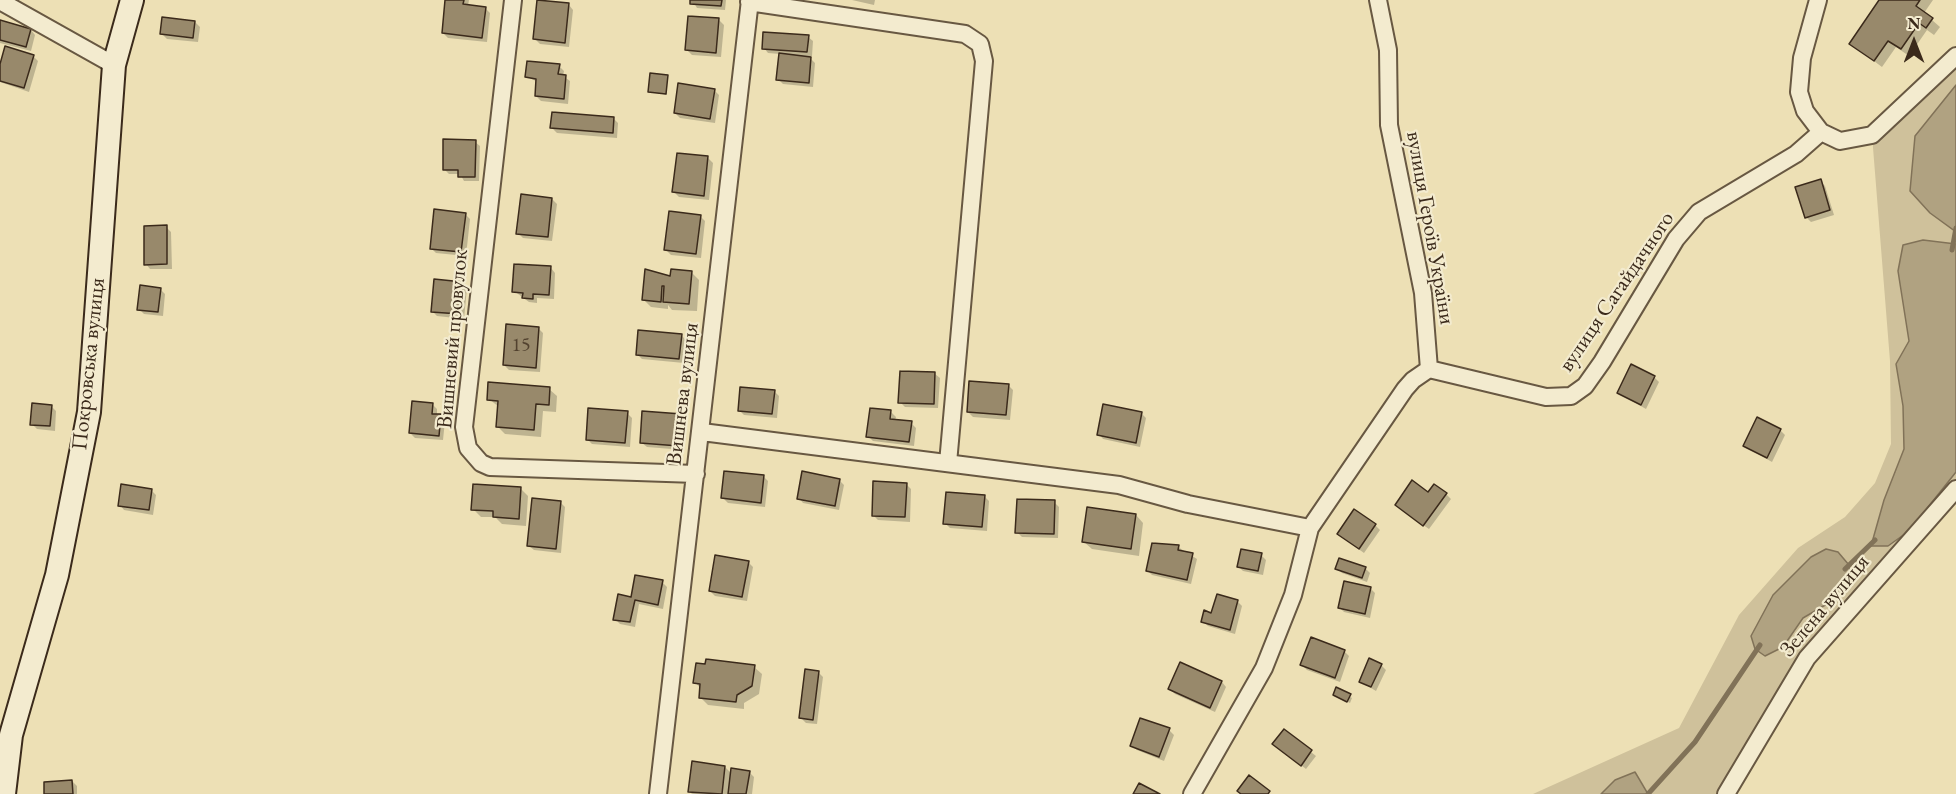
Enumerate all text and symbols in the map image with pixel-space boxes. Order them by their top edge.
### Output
north arrow [1884,12,1944,72]
text: N [1908,13,1920,34]
street label: вулиця Героїв України [1400,129,1460,327]
street label: вулиця Сагайдачного [1554,207,1680,377]
street label: Вишневий провулок [432,248,474,430]
street label: Покровська вулиця [67,276,111,452]
street label: Вишнева вулиця [661,321,705,467]
house number: 15 [511,334,531,358]
street label: Зелена вулиця [1775,550,1875,662]

